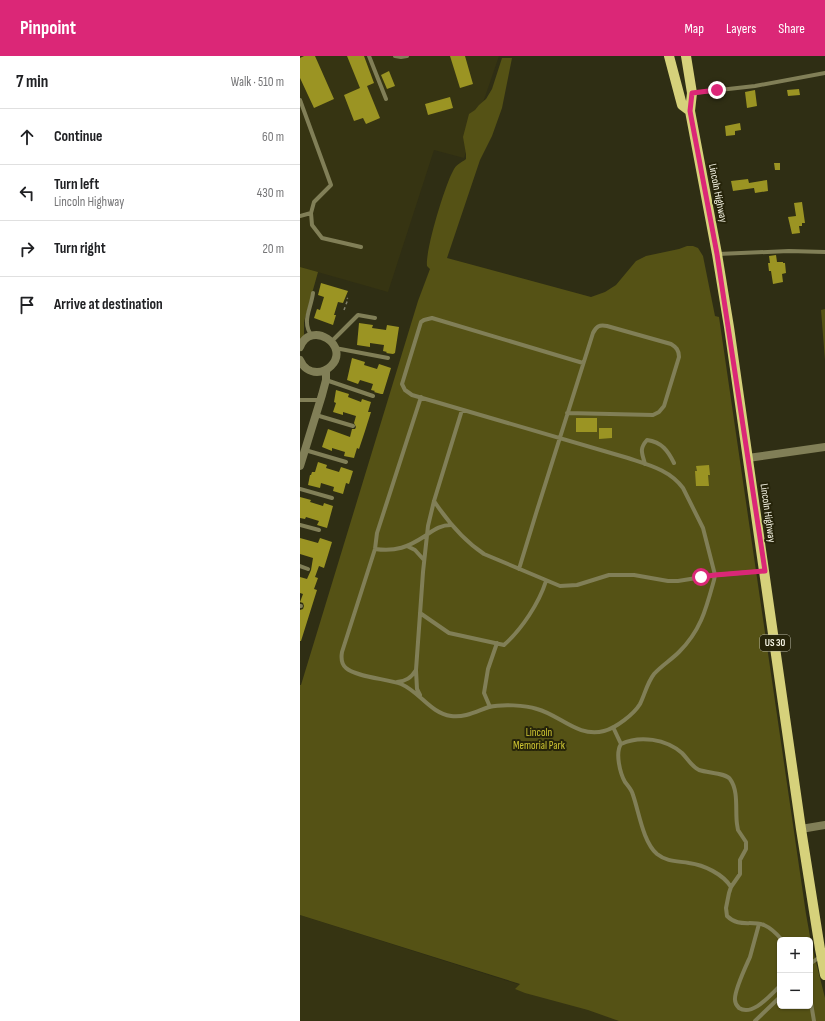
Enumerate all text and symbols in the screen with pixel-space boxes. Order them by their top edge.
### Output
text: Pinpoint [20,17,76,40]
text: Map [684,20,704,37]
text: Layers [726,20,756,37]
text: Share [778,20,805,37]
text: 7 min [16,72,48,92]
text: Walk · 510 m [231,74,284,90]
route end [708,81,726,99]
icon: ahead [16,126,38,148]
text: Continue [54,127,103,146]
text: 60 m [262,129,284,145]
street label: Lincoln Highway [706,163,730,224]
text: Turn left [54,175,99,194]
icon: left [16,182,38,204]
text: 430 m [257,185,284,201]
text: Lincoln Highway [54,194,124,210]
icon: right [16,238,38,260]
text: Turn right [54,239,106,258]
text: 20 m [262,241,284,257]
icon: arrive [16,294,38,316]
text: Arrive at destination [54,295,163,314]
street label: Lincoln Highway [757,483,779,544]
route start [692,568,710,586]
road number: US 30 [760,635,790,651]
park label: Lincoln Memorial Park [513,726,566,752]
map controls [777,937,813,1009]
button: + [777,937,813,973]
button: − [777,973,813,1009]

